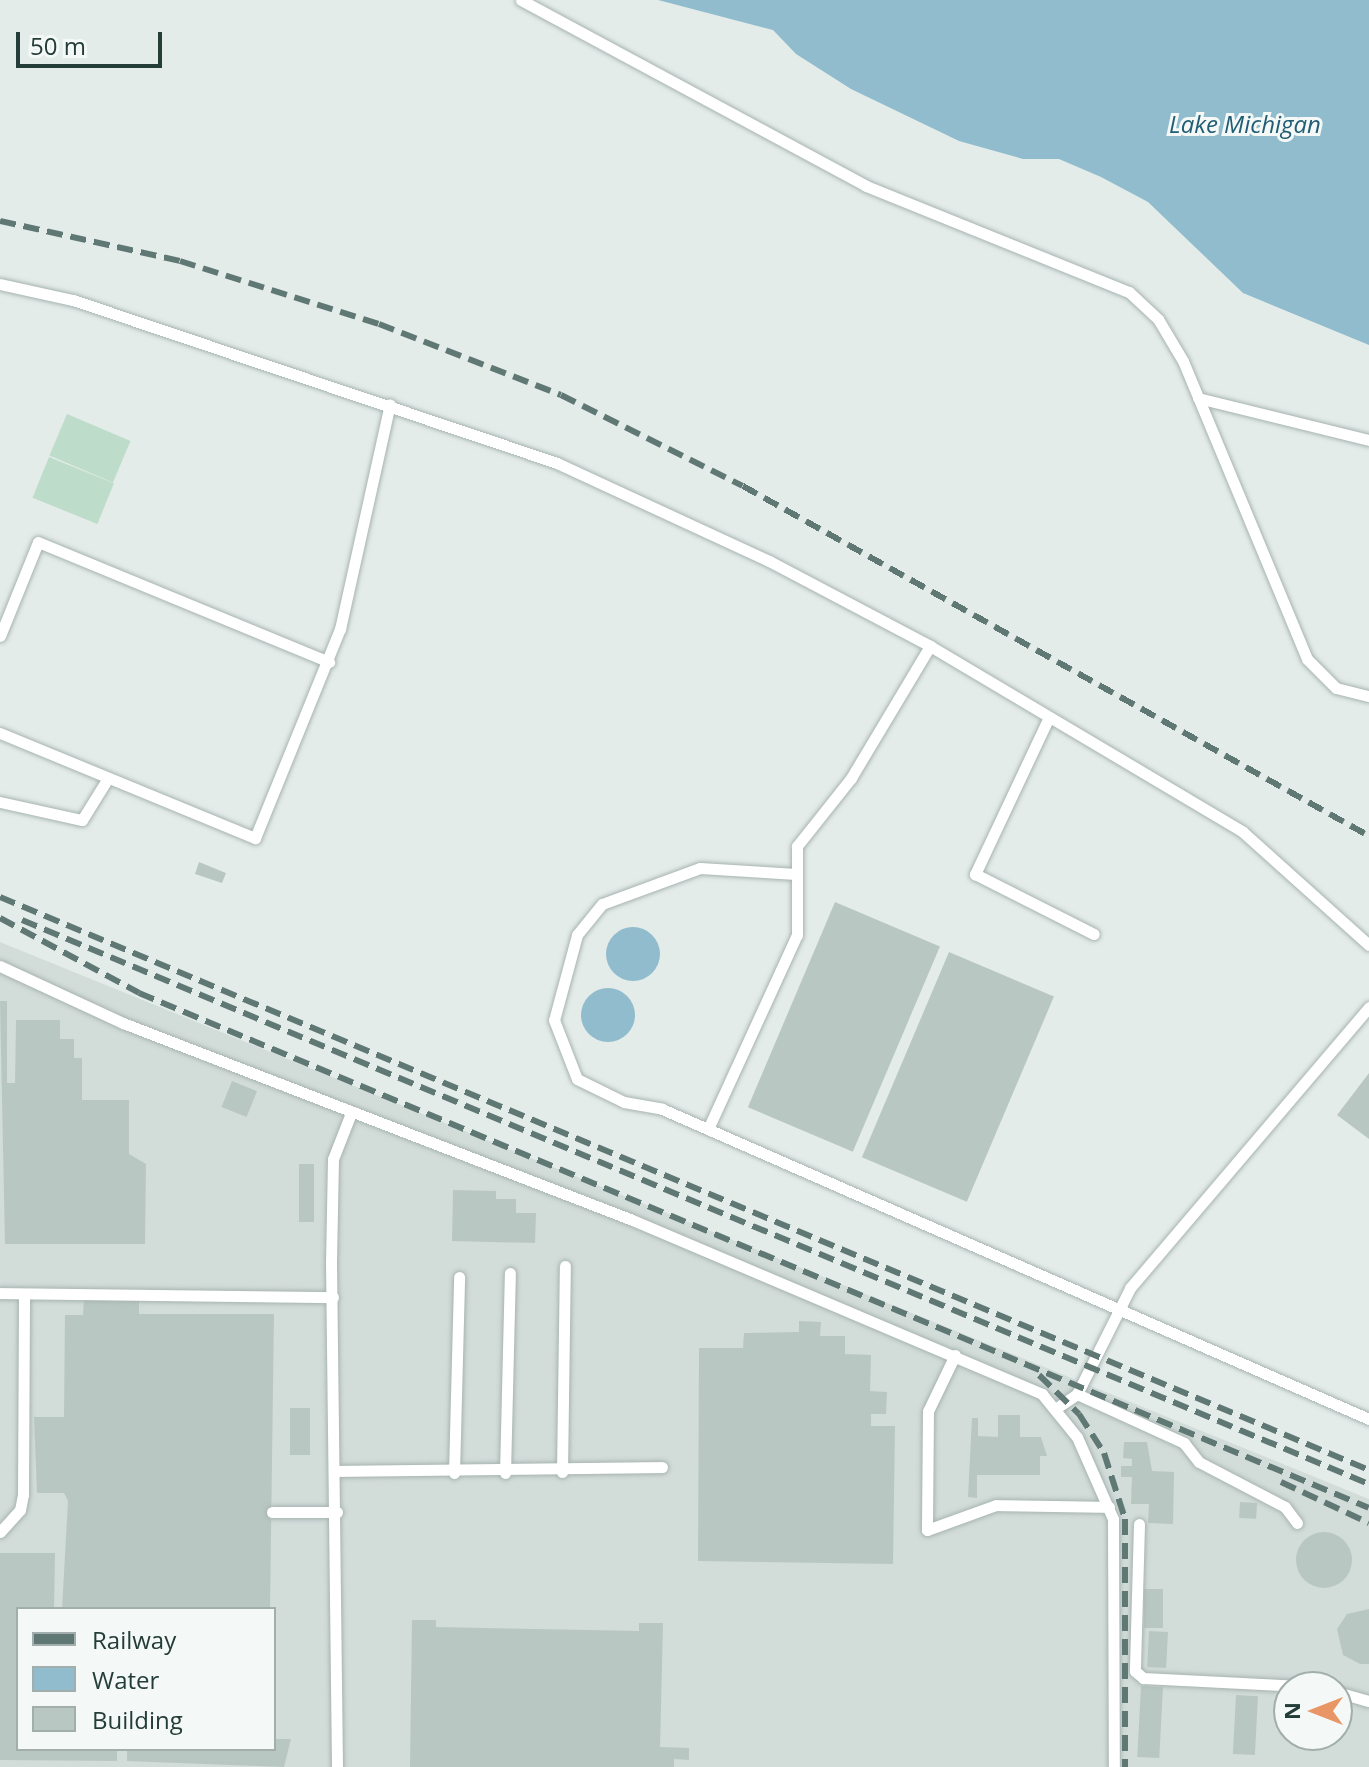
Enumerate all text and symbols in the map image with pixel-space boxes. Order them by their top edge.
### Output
scale bar [20,16,166,66]
text: 50 m [30,29,86,62]
water label: Lake Michigan [1169,110,1321,138]
legend [16,1607,276,1751]
text: Railway [92,1623,176,1656]
text: Water [92,1663,159,1696]
north arrow [1273,1671,1353,1751]
text: N [1276,1702,1306,1720]
text: Building [92,1703,183,1736]

